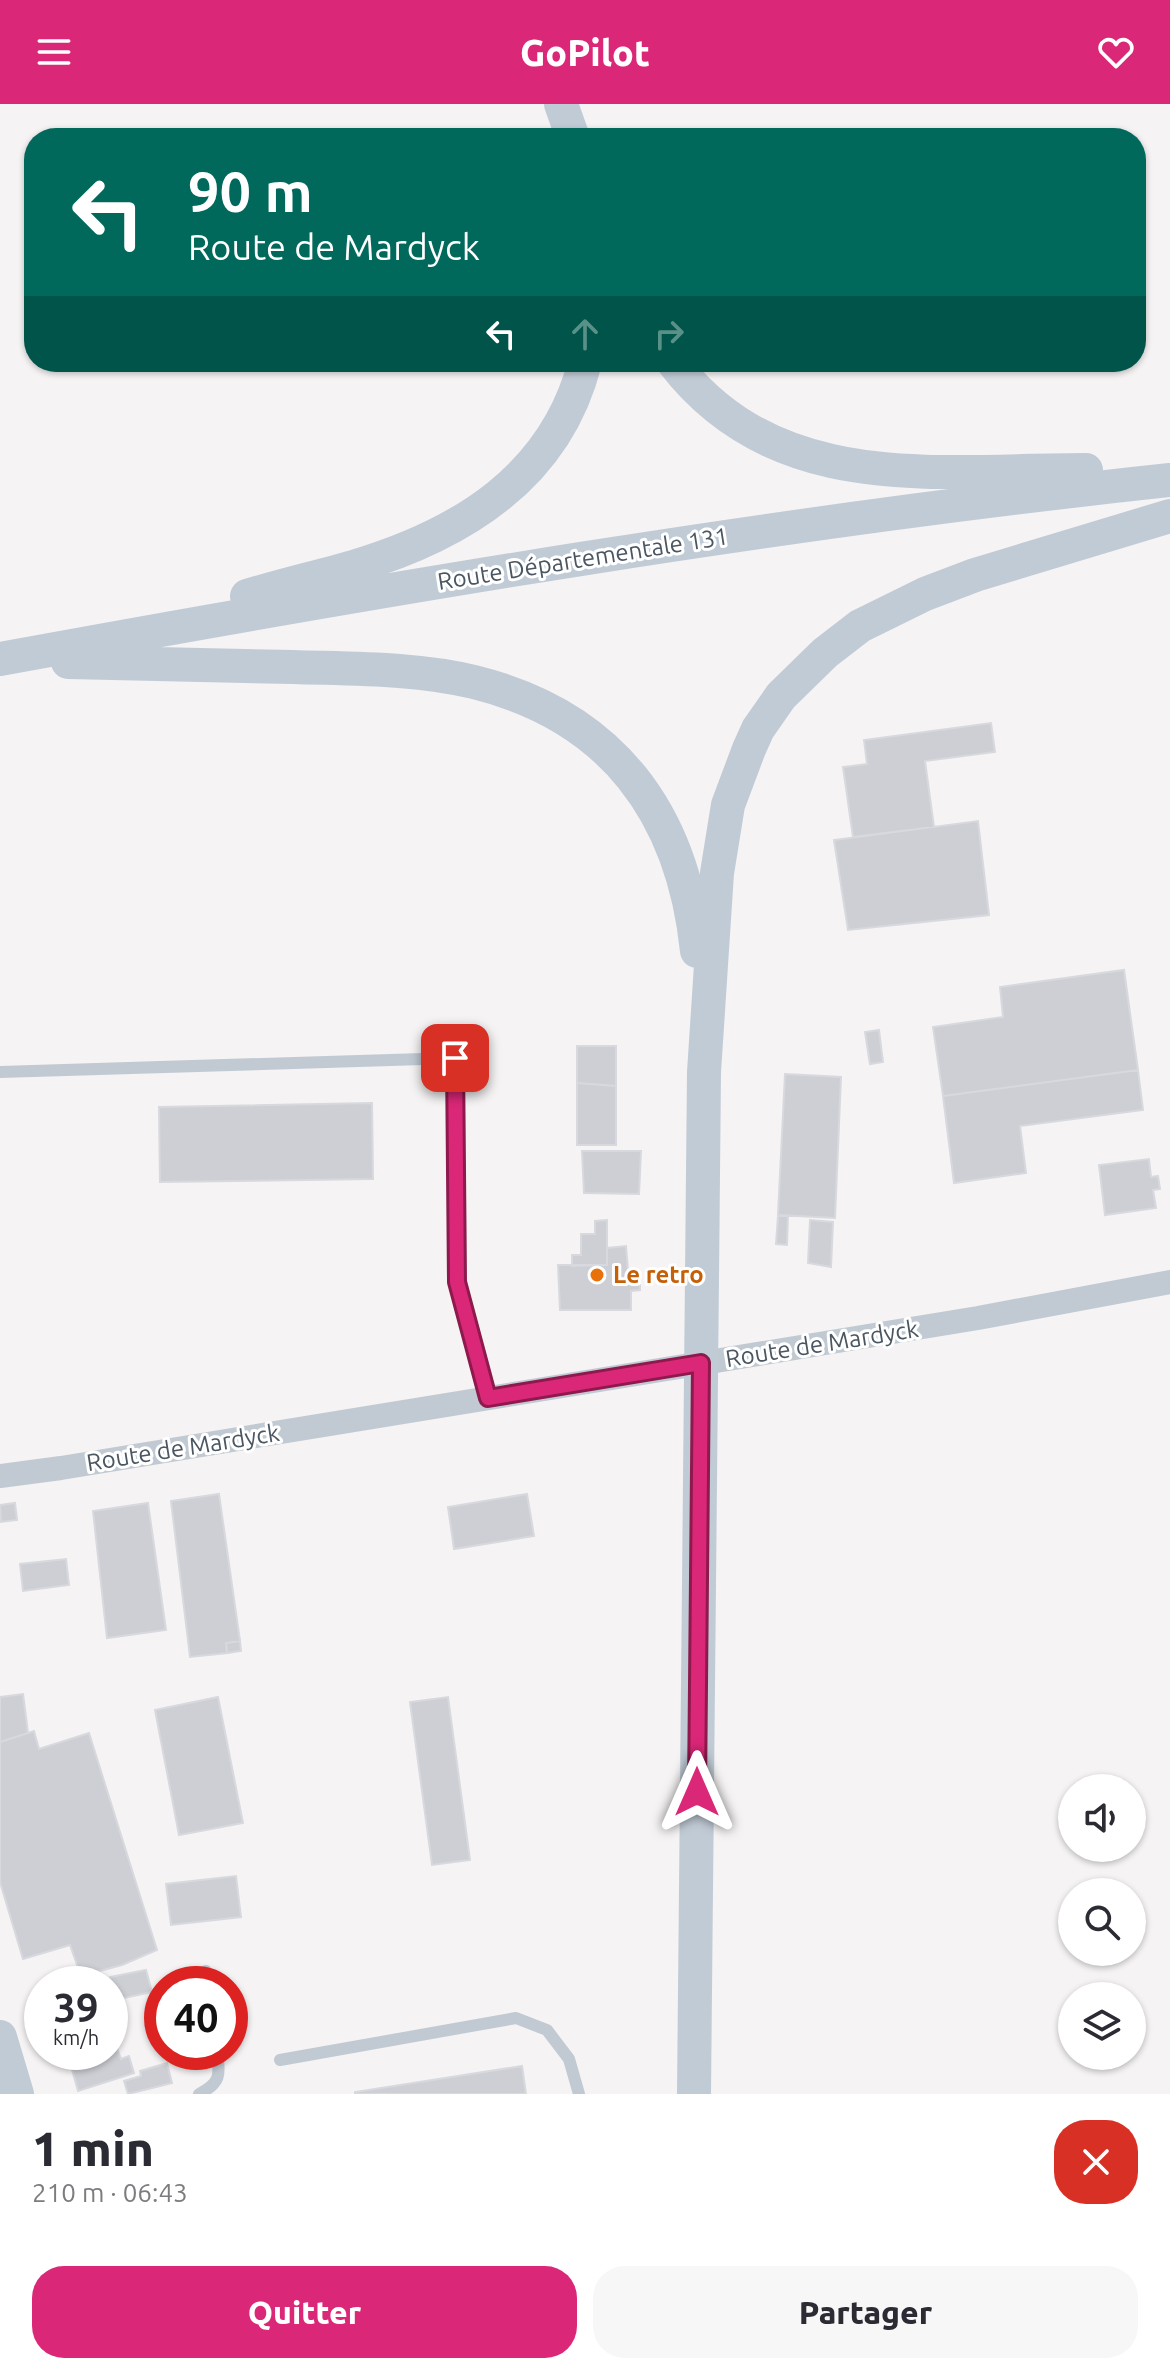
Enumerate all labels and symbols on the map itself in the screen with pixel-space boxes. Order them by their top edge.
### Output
street label: Route Départementale 131 [436,522,730,595]
pin [421,1024,489,1092]
place label: Le retro [613,1261,704,1288]
marker: Le retro [588,1266,606,1284]
street label: Route de Mardyck [724,1315,920,1372]
street label: Route de Mardyck [85,1419,281,1476]
position arrow [655,1750,739,1834]
speed limit sign: 40 [144,1966,248,2070]

